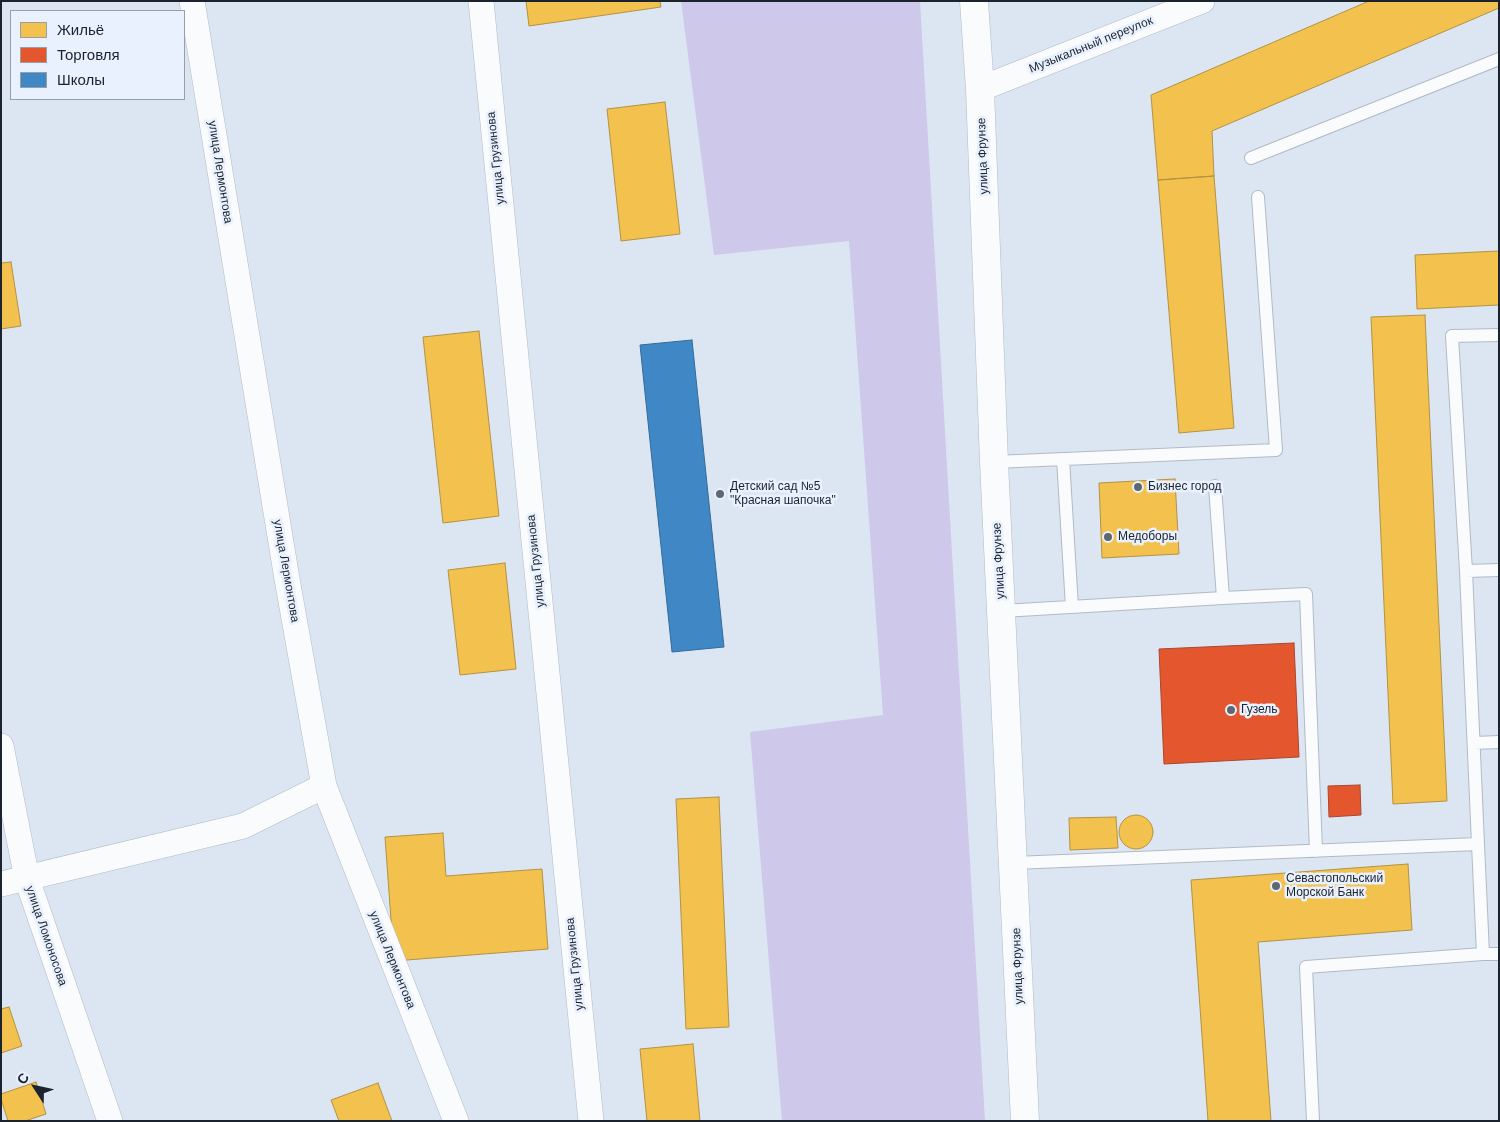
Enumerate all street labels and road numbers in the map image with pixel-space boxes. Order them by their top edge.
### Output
street label: Музыкальный переулок [1027,14,1155,76]
street label: улица Грузинова [484,111,508,205]
street label: улица Фрунзе [974,117,992,195]
street label: улица Лермонтова [205,119,235,225]
street label: улица Грузинова [524,514,548,608]
street label: улица Лермонтова [270,519,302,623]
street label: улица Фрунзе [990,522,1008,600]
street label: улица Ломоносова [22,884,70,988]
street label: улица Лермонтова [366,909,418,1011]
street label: улица Грузинова [563,917,587,1011]
street label: улица Фрунзе [1009,927,1027,1005]

